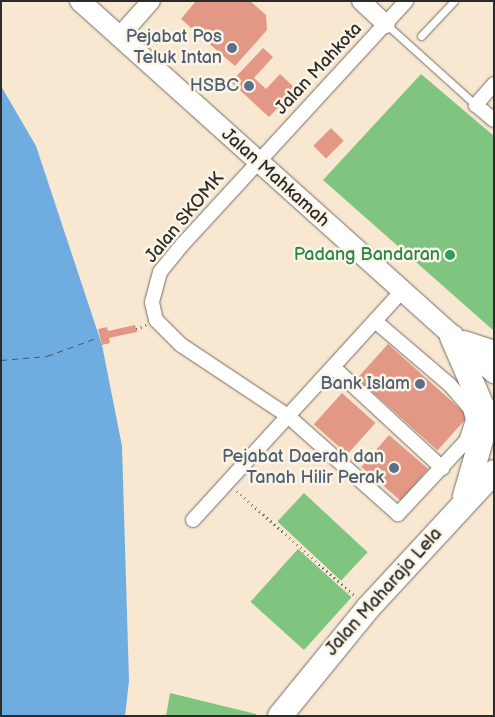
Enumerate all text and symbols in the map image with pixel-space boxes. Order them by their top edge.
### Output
street label: Jalan Mahkota [271,19,367,119]
place label: Pejabat Pos Teluk Intan [126,27,222,70]
marker: Pejabat Pos Teluk Intan [226,42,238,54]
place label: HSBC [190,75,239,97]
marker: HSBC [243,80,255,92]
street label: Jalan Mahkamah [217,124,333,232]
street label: Jalan SKOMK [141,168,229,268]
place label: Padang Bandaran [294,244,440,266]
marker: Padang Bandaran [444,249,456,261]
place label: Bank Islam [320,373,410,395]
marker: Bank Islam [414,378,426,390]
place label: Pejabat Daerah dan Tanah Hilir Perak [222,447,384,489]
marker: Pejabat Daerah dan Tanah Hilir Perak [388,462,400,474]
street label: Jalan Maharaja Lela [321,524,447,660]

